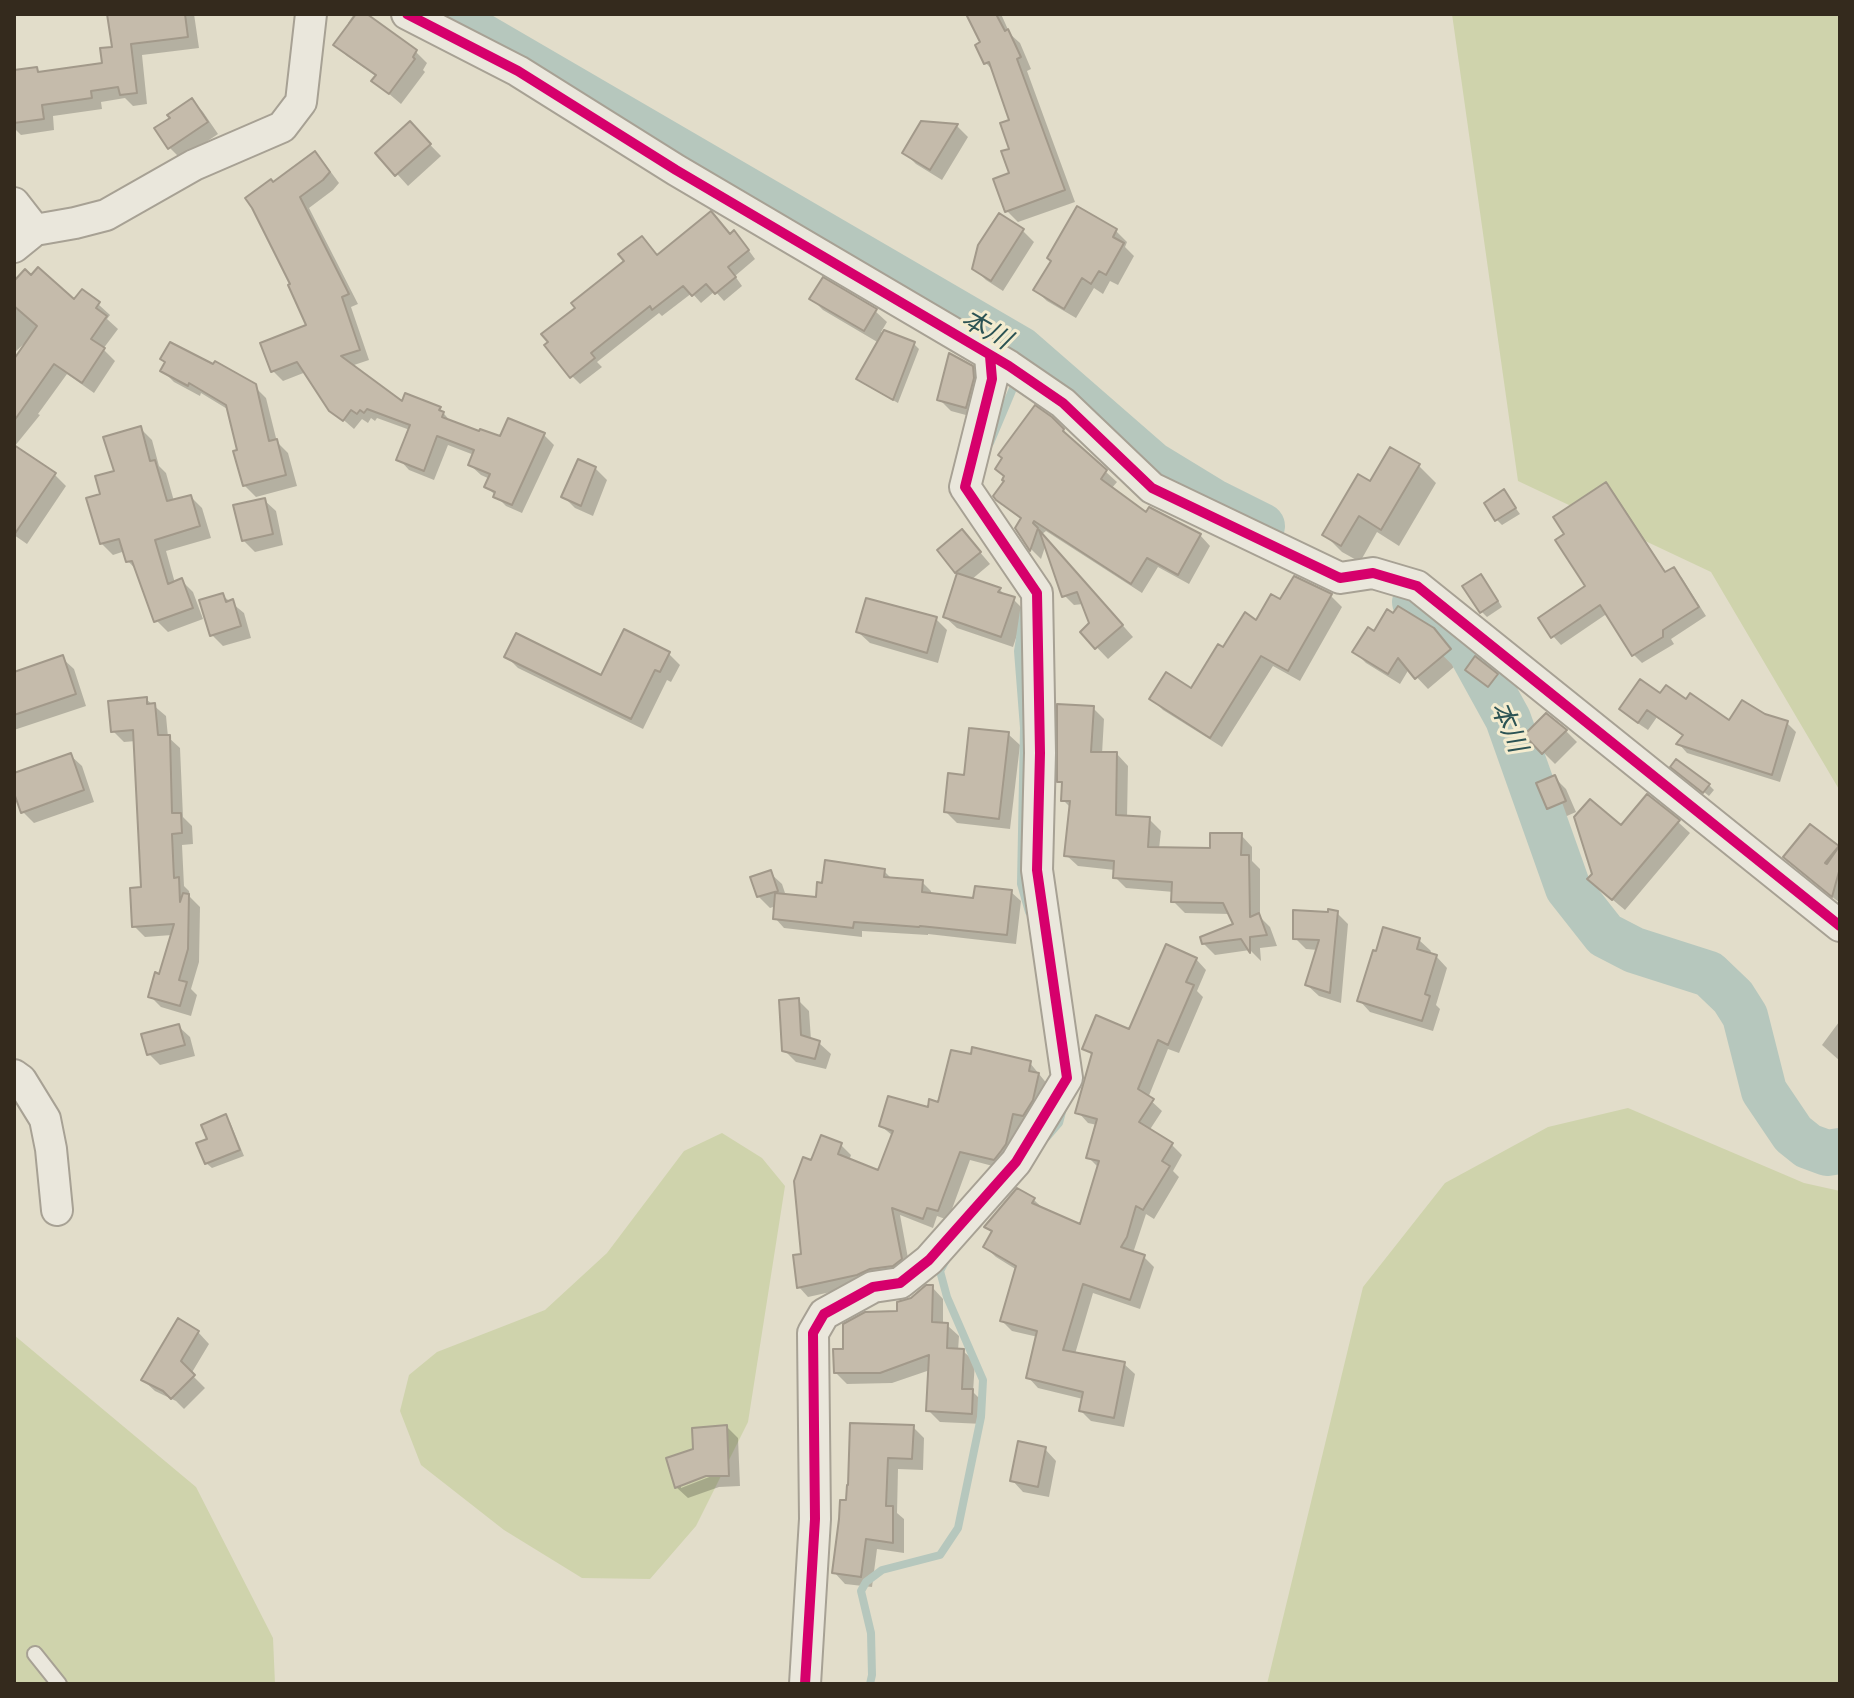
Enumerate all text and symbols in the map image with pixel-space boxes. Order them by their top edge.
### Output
water label: 本川 [956,303,1016,357]
water label: 本川 [1483,697,1533,757]

